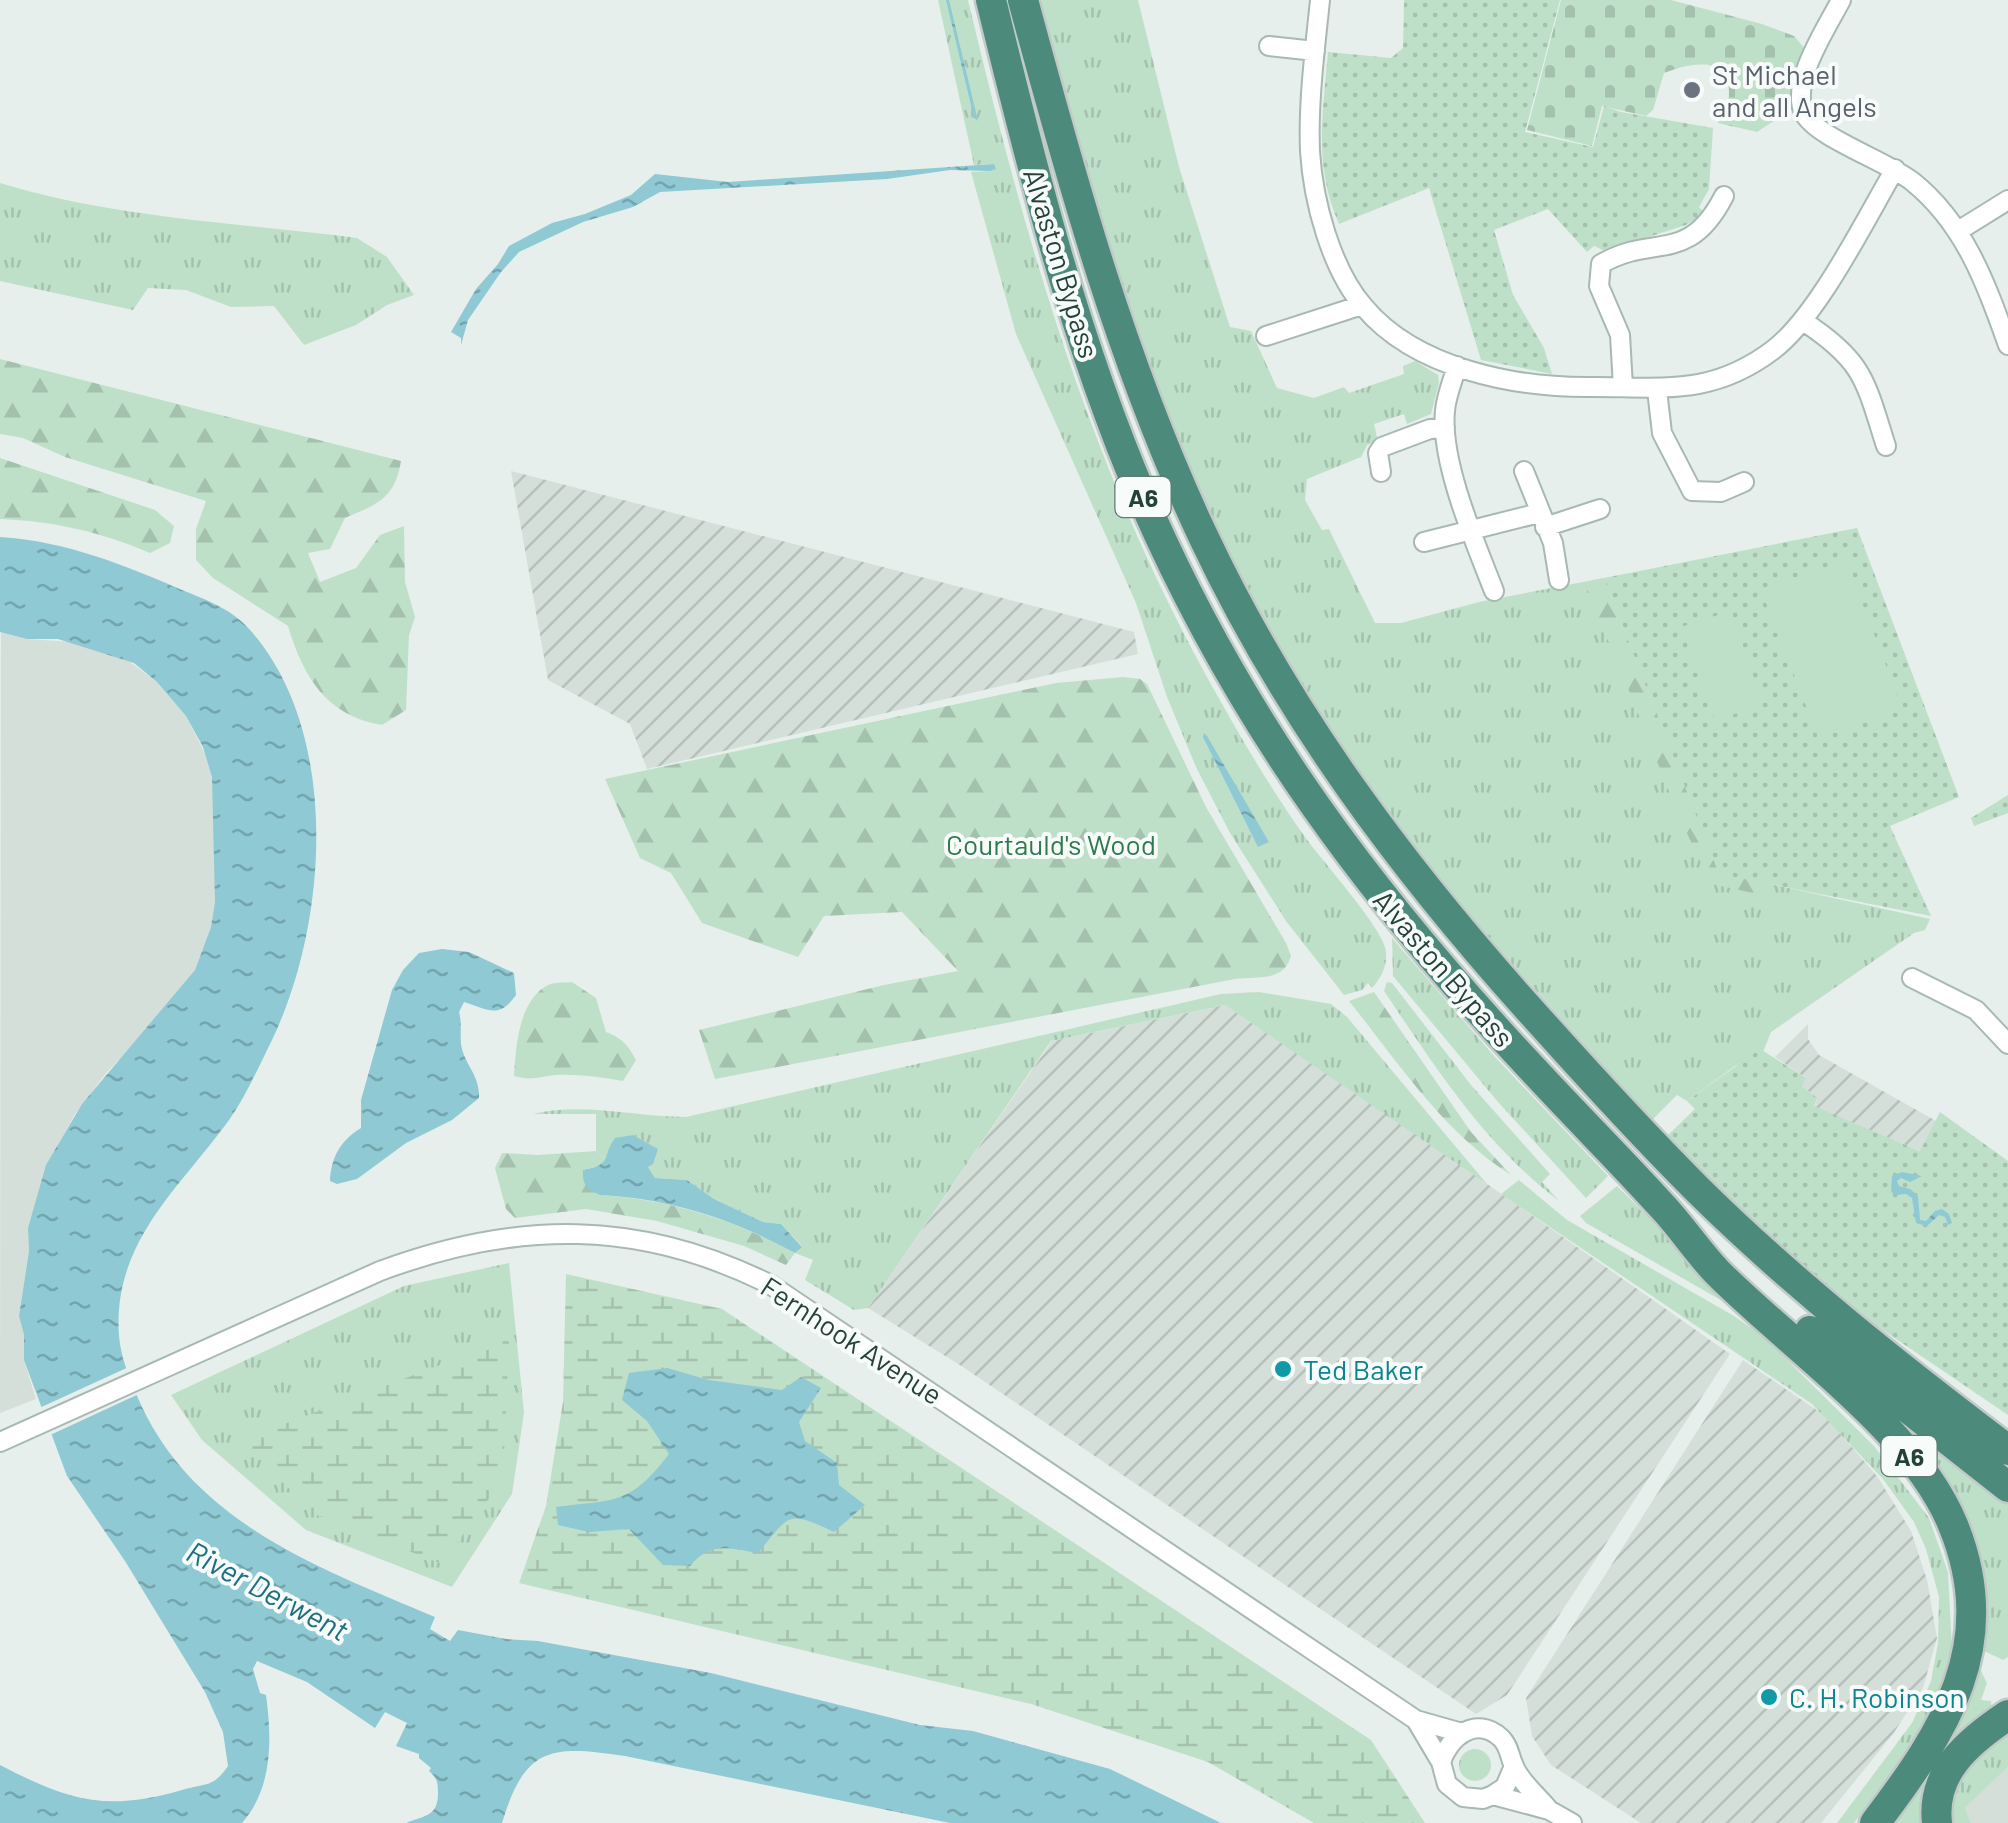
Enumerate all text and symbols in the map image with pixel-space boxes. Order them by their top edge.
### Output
place label: St Michael and all Angels [1712,57,1877,123]
marker: St Michael and all Angels [1681,79,1703,101]
street label: Alvaston Bypass [1017,164,1107,362]
road number: A6 [1116,477,1170,517]
park label: Courtauld's Wood [946,827,1156,861]
street label: Alvaston Bypass [1367,883,1521,1053]
street label: Fernhook Avenue [755,1269,949,1411]
place label: Ted Baker [1303,1352,1423,1386]
marker: Ted Baker [1272,1358,1294,1380]
road number: A6 [1882,1436,1936,1476]
water label: River Derwent [181,1532,355,1648]
place label: C. H. Robinson [1789,1680,1965,1714]
marker: C. H. Robinson [1758,1686,1780,1708]

